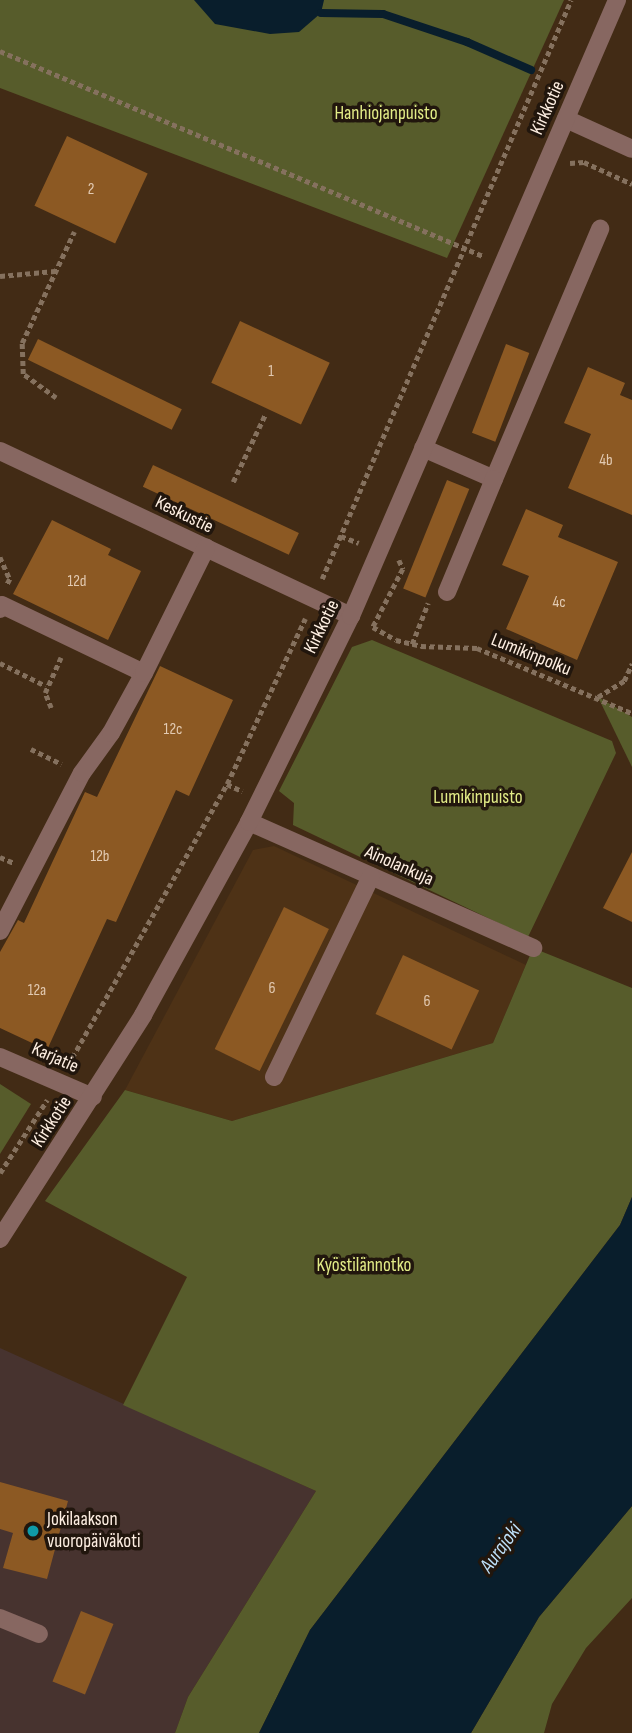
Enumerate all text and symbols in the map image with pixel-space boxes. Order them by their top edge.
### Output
street label: Kirkkotie [526,77,570,139]
park label: Hanhiojanpuisto [334,103,438,125]
house number: 2 [88,180,94,200]
house number: 1 [268,362,274,382]
house number: 4b [599,451,613,471]
street label: Keskustie [151,491,217,539]
house number: 12d [67,572,87,592]
house number: 4c [552,593,566,613]
street label: Kirkkotie [299,597,345,657]
street label: Lumikinpolku [488,629,574,681]
house number: 12c [164,720,182,740]
park label: Lumikinpuisto [433,787,523,809]
street label: Ainolankuja [361,841,437,891]
house number: 12b [90,847,110,867]
house number: 6 [268,979,276,999]
house number: 12a [28,981,46,1001]
house number: 6 [423,992,431,1012]
street label: Karjatie [28,1038,82,1078]
street label: Kirkkotie [27,1092,77,1152]
park label: Kyöstilännotko [317,1255,411,1277]
place label: Jokilaakson vuoropäiväkoti [47,1509,140,1553]
water label: Aurajoki [475,1518,527,1578]
marker: Jokilaakson vuoropäiväkoti [25,1523,41,1539]

